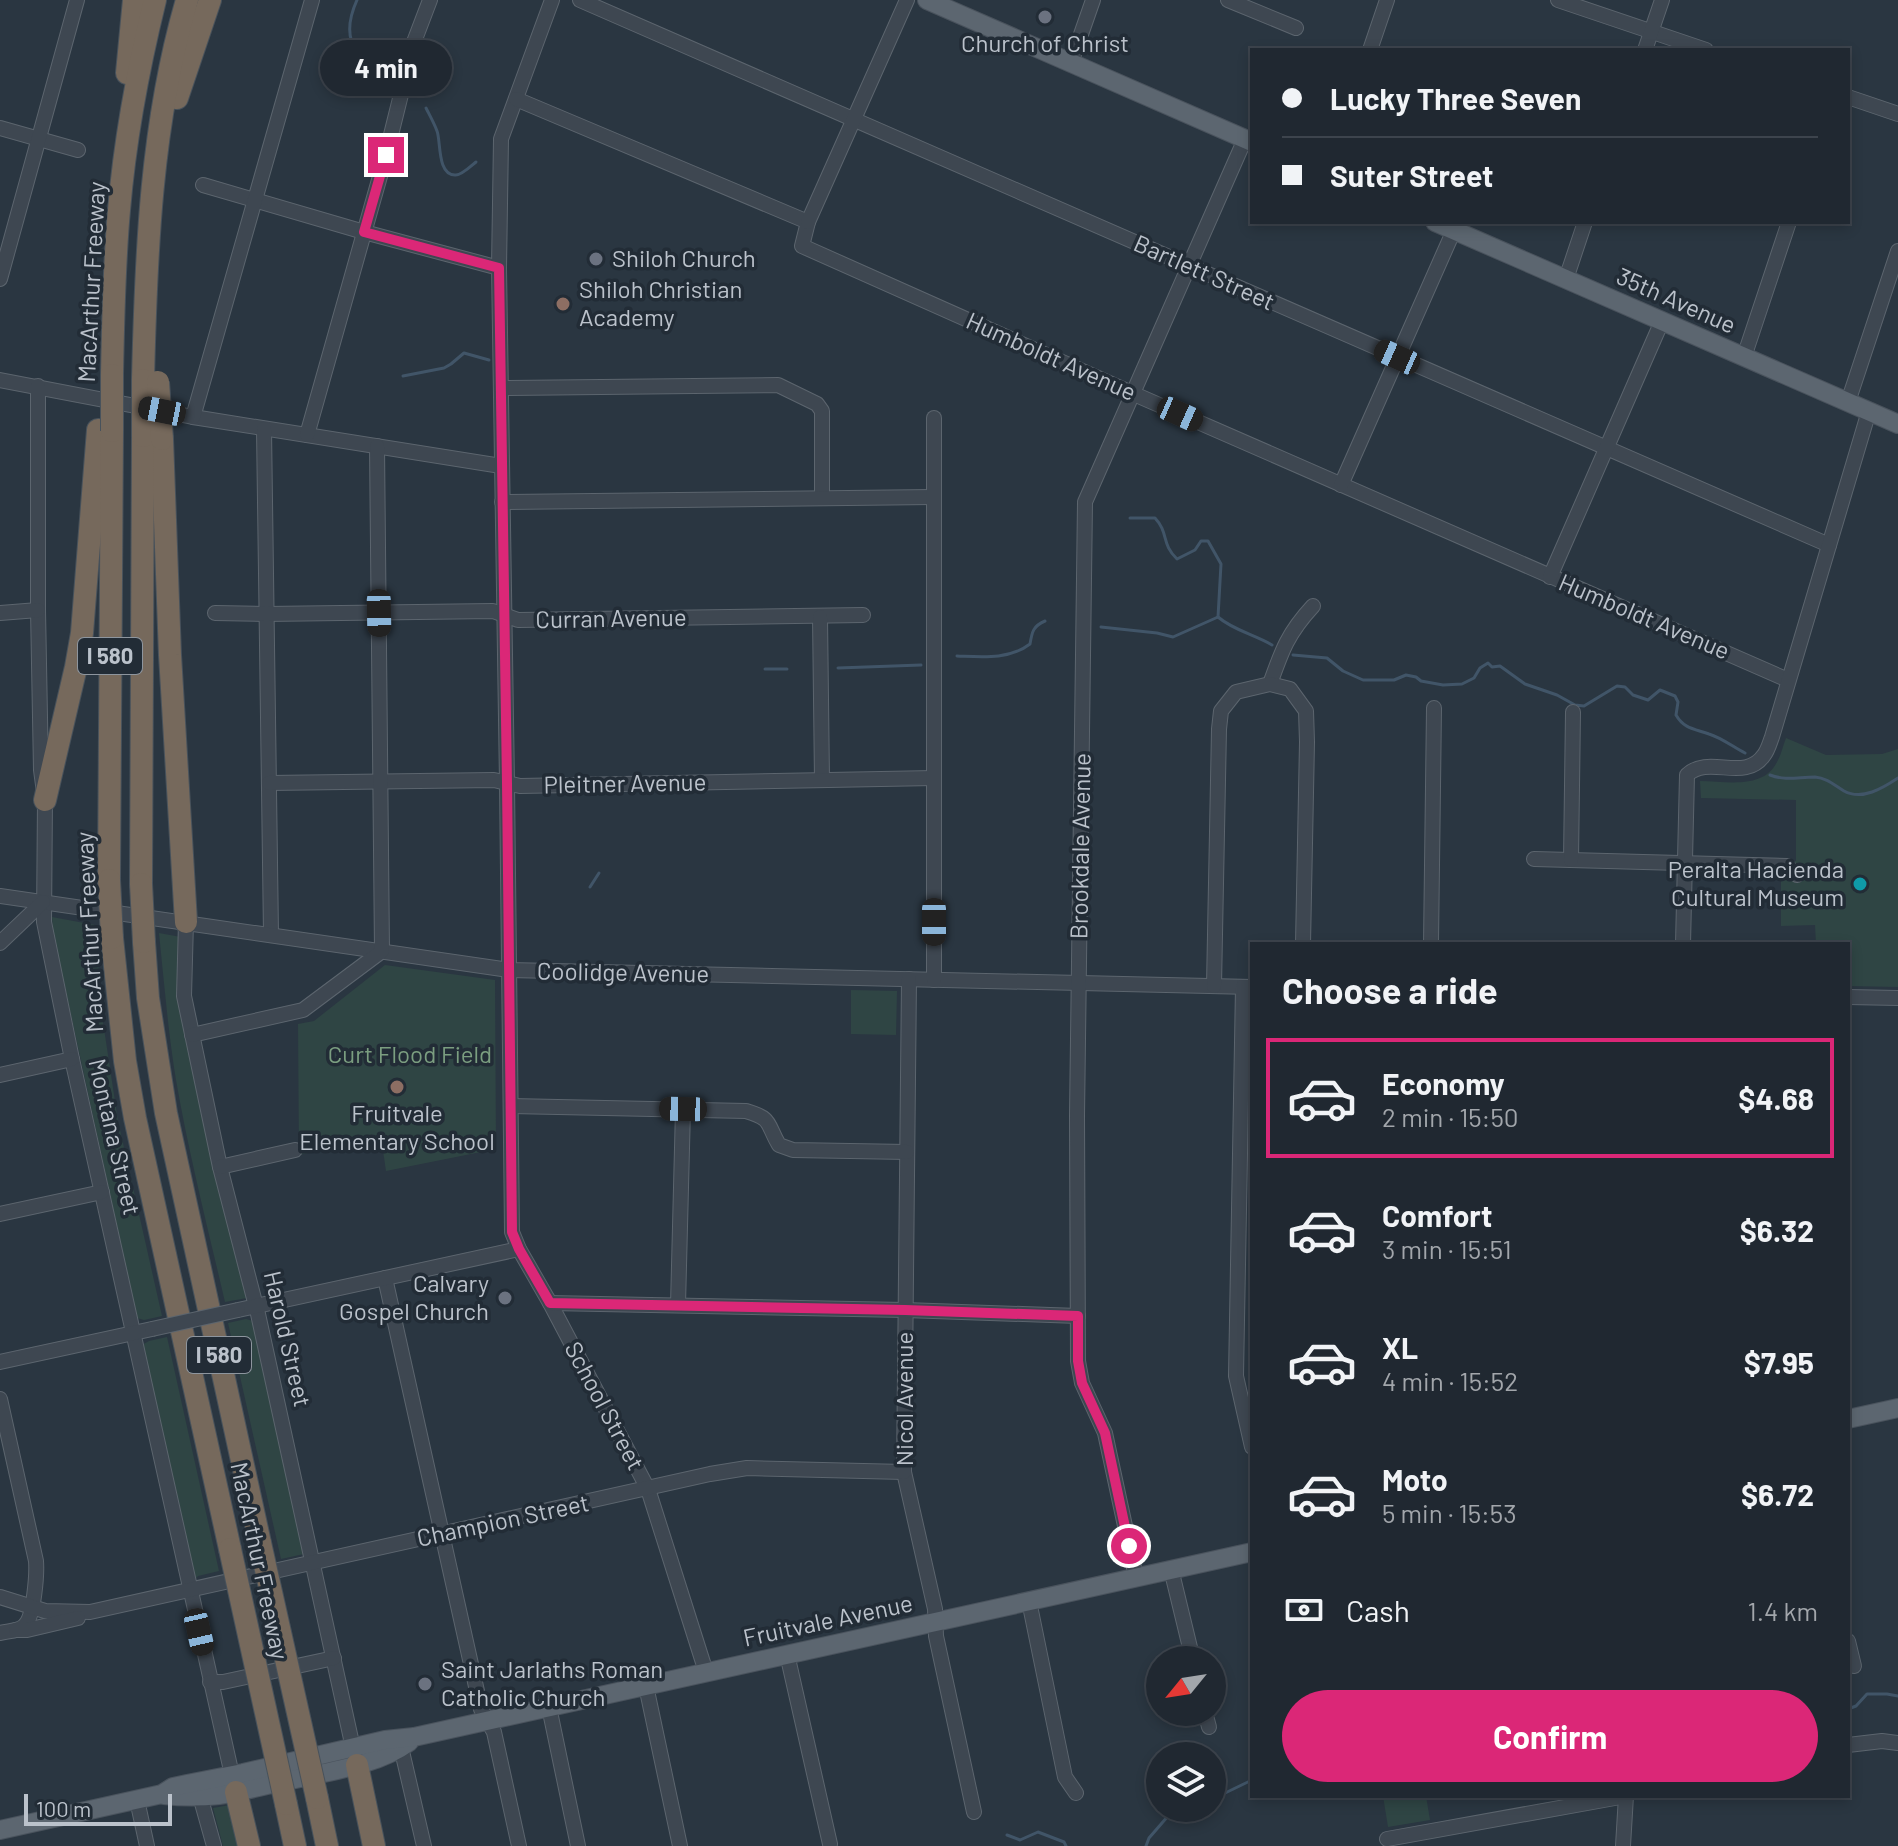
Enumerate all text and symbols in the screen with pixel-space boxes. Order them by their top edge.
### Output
marker: Church of Christ [1036,8,1054,26]
place label: Church of Christ [961,28,1129,57]
callout: 4 min [320,39,452,95]
text: 4 min [354,52,418,83]
text: Lucky Three Seven [1330,80,1581,116]
route end [368,137,404,173]
text: Suter Street [1330,157,1493,193]
street label: MacArthur Freeway [71,181,110,383]
street label: Bartlett Street [1130,228,1279,316]
place label: Shiloh Church [612,243,756,272]
marker: Shiloh Church [587,250,605,268]
street label: 35th Avenue [1612,260,1741,339]
place label: Shiloh Christian Academy [579,274,742,331]
marker: Shiloh Christian Academy [554,295,572,313]
street label: Humboldt Avenue [962,305,1141,406]
car [1370,336,1424,378]
car [1153,393,1207,435]
car [136,395,188,427]
street label: Humboldt Avenue [1555,567,1734,665]
car [367,589,391,637]
street label: Curran Avenue [535,602,687,633]
road number: I 580 [78,638,142,674]
street label: Brookdale Avenue [1063,753,1096,939]
street label: Pleitner Avenue [543,767,707,798]
street label: MacArthur Freeway [69,831,108,1033]
place label: Peralta Hacienda Cultural Museum [1668,854,1844,911]
marker: Peralta Hacienda Cultural Museum [1851,875,1869,893]
car [922,898,946,946]
street label: Coolidge Avenue [537,956,709,988]
text: Choose a ride [1282,968,1498,1011]
park label: Curt Flood Field [328,1039,492,1068]
street label: Montana Street [83,1056,148,1218]
icon: car [1286,1062,1358,1134]
text: Economy [1382,1065,1505,1101]
marker: Fruitvale Elementary School [388,1078,406,1096]
text: $4.68 [1738,1080,1814,1116]
car [659,1097,707,1121]
place label: Fruitvale Elementary School [299,1098,495,1155]
text: 2 min · 15:50 [1382,1101,1518,1132]
icon: car [1286,1194,1358,1266]
text: Comfort [1382,1197,1492,1233]
text: $6.32 [1740,1212,1814,1248]
text: 3 min · 15:51 [1382,1233,1512,1264]
street label: Harold Street [259,1268,318,1409]
place label: Calvary Gospel Church [339,1268,489,1325]
marker: Calvary Gospel Church [496,1289,514,1307]
icon: car [1286,1326,1358,1398]
text: XL [1382,1329,1418,1365]
street label: Nicol Avenue [889,1332,918,1466]
street label: School Street [559,1336,651,1474]
road number: I 580 [187,1337,251,1373]
text: $7.95 [1744,1344,1814,1380]
text: 4 min · 15:52 [1382,1365,1518,1396]
icon: car [1286,1458,1358,1530]
street label: MacArthur Freeway [225,1459,296,1662]
text: Moto [1382,1461,1448,1497]
text: $6.72 [1741,1476,1814,1512]
street label: Champion Street [414,1487,591,1552]
text: 5 min · 15:53 [1382,1497,1517,1528]
route start [1111,1528,1147,1564]
street label: Fruitvale Avenue [740,1587,915,1652]
icon: cash [1282,1588,1326,1632]
text: Cash [1346,1592,1410,1628]
text: 1.4 km [1748,1595,1818,1626]
car [182,1606,216,1658]
north arrow [1146,1646,1226,1726]
map controls [1146,1646,1226,1822]
place label: Saint Jarlaths Roman Catholic Church [441,1654,663,1711]
marker: Saint Jarlaths Roman Catholic Church [416,1675,434,1693]
button: Confirm [1282,1690,1818,1782]
button: layers [1146,1742,1226,1822]
scale bar [24,1790,172,1826]
text: 100 m [36,1795,91,1821]

